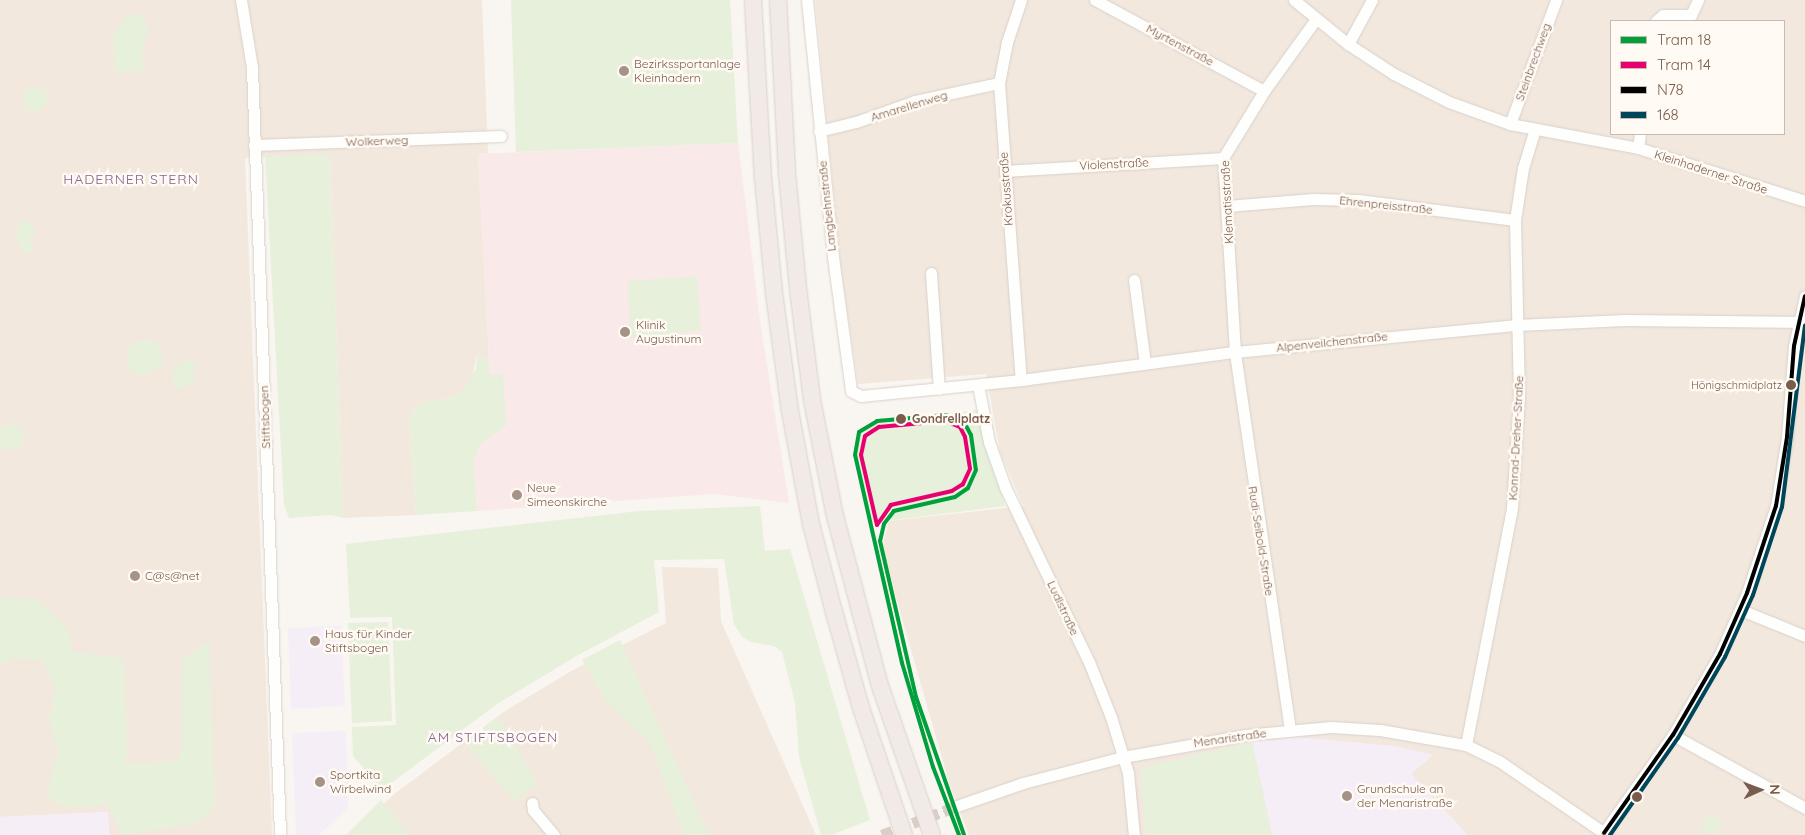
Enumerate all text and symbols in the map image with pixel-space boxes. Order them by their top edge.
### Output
legend [1610,20,1785,135]
street label: Myrtenstraße [1144,21,1216,69]
street label: Steinbrechweg [1512,21,1554,103]
text: Tram 18 [1657,30,1711,49]
text: Tram 14 [1657,55,1711,74]
place label: Bezirkssportanlage Kleinhadern [634,57,741,85]
marker: Bezirkssportanlage Kleinhadern [618,65,630,77]
text: N78 [1657,80,1684,99]
street label: Amarellenweg [869,87,949,125]
text: 168 [1657,105,1679,124]
street label: Wolkerweg [345,133,409,149]
street label: Kleinhaderner Straße [1653,147,1769,197]
street label: Krokusstraße [996,152,1016,226]
street label: Violenstraße [1079,155,1149,173]
street label: Langbehnstraße [815,160,839,252]
street label: Klematisstraße [1218,160,1236,244]
district label: HADERNER STERN [61,171,201,187]
street label: Ehrenpreisstraße [1339,193,1433,217]
place label: Klinik Augustinum [636,318,702,346]
marker: Klinik Augustinum [618,325,632,339]
street label: Alpenveilchenstraße [1276,329,1388,355]
street label: Konrad-Dreher-Straße [1506,375,1526,501]
place label: Hönigschmidplatz [1691,378,1782,392]
marker: Hönigschmidplatz [1786,380,1796,390]
street label: Stiftsbogen [257,385,273,449]
marker: Gondrellplatz [894,412,908,426]
place label: Gondrellplatz [912,412,990,426]
place label: Neue Simeonskirche [527,481,607,509]
street label: Rudi-Seibold-Straße [1245,485,1277,597]
marker: Neue Simeonskirche [511,489,523,501]
place label: C@s@net [145,569,200,583]
marker: C@s@net [129,570,141,582]
street label: Ludlstraße [1044,578,1082,638]
place label: Haus für Kinder Stiftsbogen [325,627,412,655]
marker: Haus für Kinder Stiftsbogen [309,635,321,647]
street label: Menaristraße [1193,726,1267,750]
district label: AM STIFTSBOGEN [426,729,560,745]
north arrow [1735,765,1785,815]
place label: Sportkita Wirbelwind [330,768,391,796]
marker: Sportkita Wirbelwind [314,776,326,788]
place label: Grundschule an der Menaristraße [1357,782,1453,810]
text: N [1766,784,1784,795]
marker: Grundschule an der Menaristraße [1341,790,1353,802]
unlabelled marker [1632,792,1642,802]

